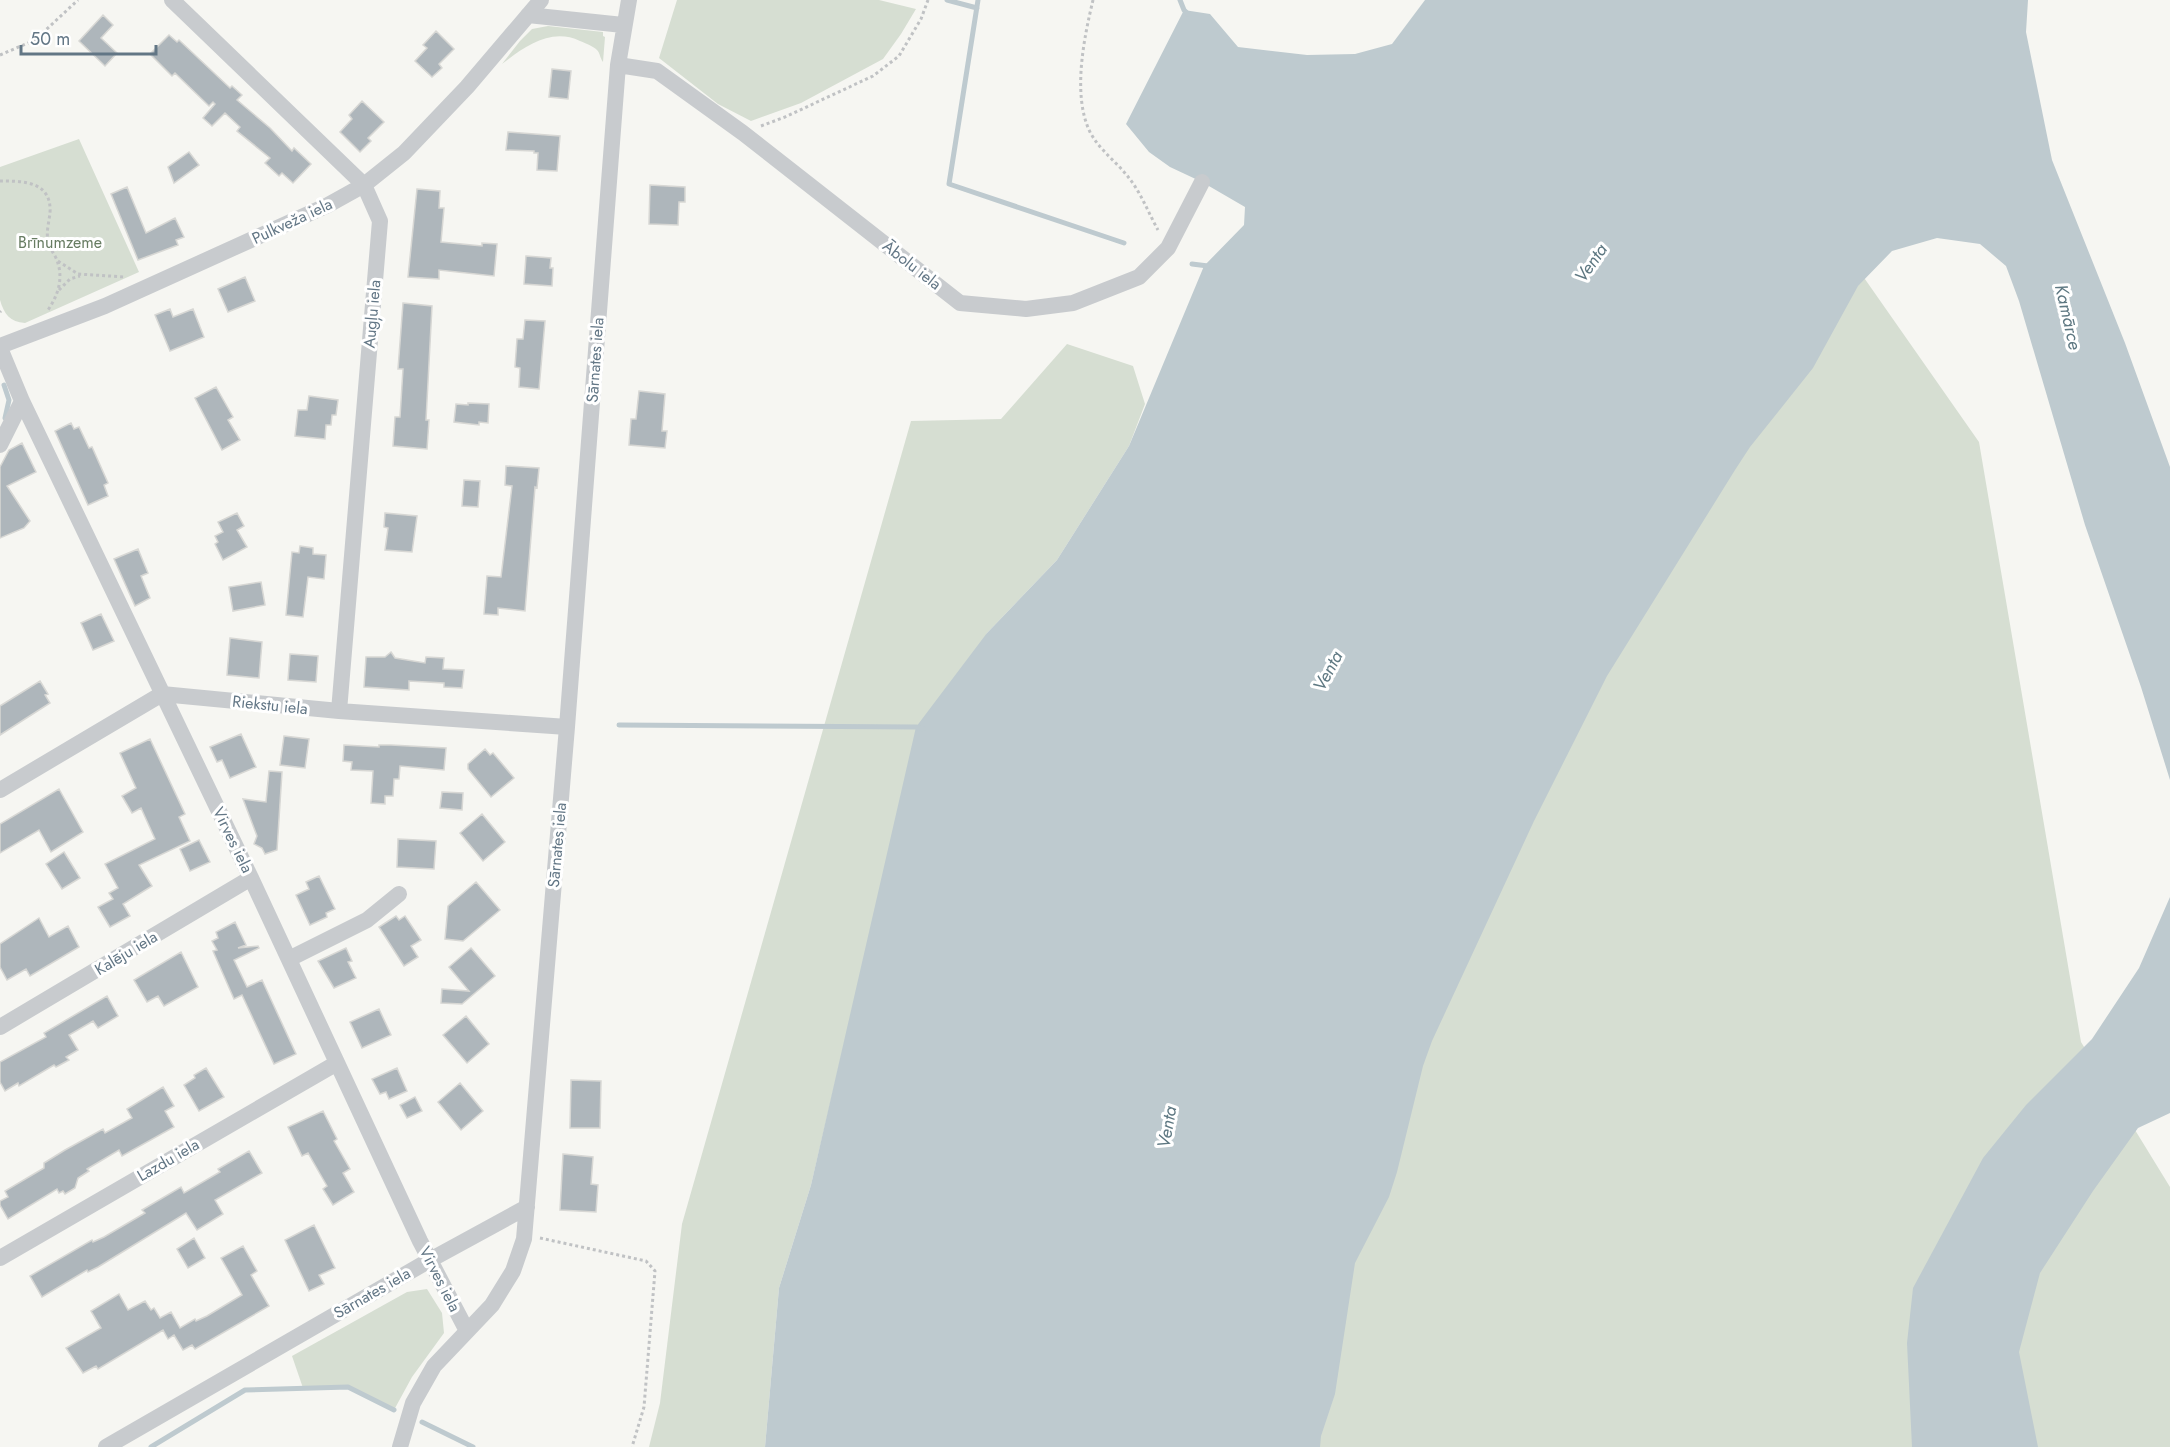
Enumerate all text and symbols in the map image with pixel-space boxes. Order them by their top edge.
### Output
scale bar [21,18,156,56]
text: 50 m [30,26,70,52]
street label: Pulkveža iela [248,192,336,250]
park label: Brīnumzeme [18,231,102,254]
street label: Ābolu iela [878,235,946,295]
water label: Venta [1568,238,1614,288]
street label: Augļu iela [358,279,386,349]
water label: Kamārce [2048,282,2088,352]
street label: Sārnates iela [581,317,609,403]
water label: Venta [1307,646,1349,696]
street label: Riekstu iela [231,690,309,720]
street label: Sārnates iela [542,802,572,888]
street label: Virves iela [207,803,259,877]
street label: Kalēju iela [90,925,162,981]
water label: Venta [1151,1104,1183,1150]
street label: Lazdu iela [133,1133,203,1187]
street label: Virves iela [414,1242,466,1316]
street label: Sārnates iela [329,1262,415,1324]

